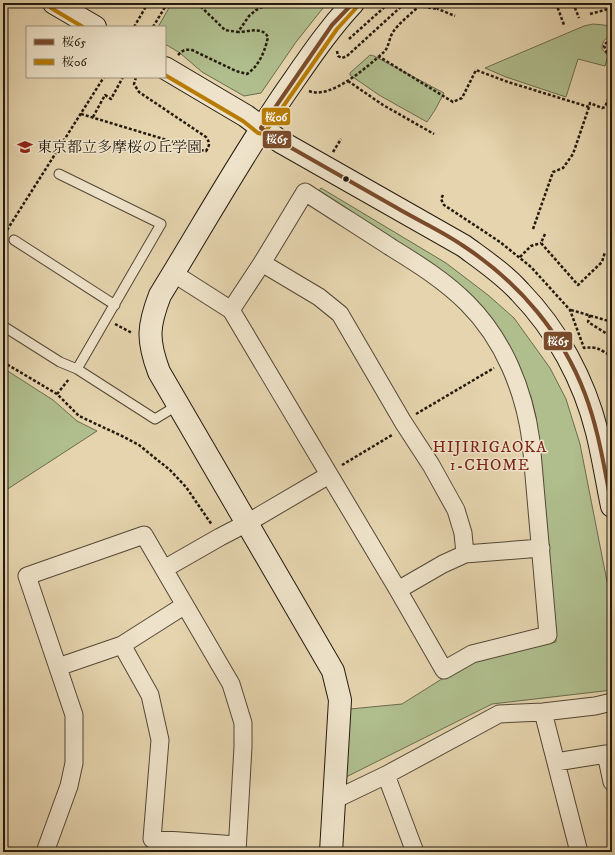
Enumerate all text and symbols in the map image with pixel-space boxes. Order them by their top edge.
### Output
legend [26,26,166,78]
text: 桜65 [62,35,86,50]
text: 桜06 [62,55,87,70]
line badge: 桜06 [261,107,291,126]
text: 桜06 [265,111,289,125]
line badge: 桜65 [262,130,292,149]
text: 桜65 [266,133,289,147]
school or university icon: 東京都立多摩桜の丘学園 [16,138,34,156]
place label: 東京都立多摩桜の丘学園 [37,138,202,157]
unlabelled marker [341,174,351,184]
line badge: 桜65 [543,331,573,351]
text: 桜65 [547,335,570,349]
district label: HIJIRIGAOKA 1-CHOME [433,437,547,475]

